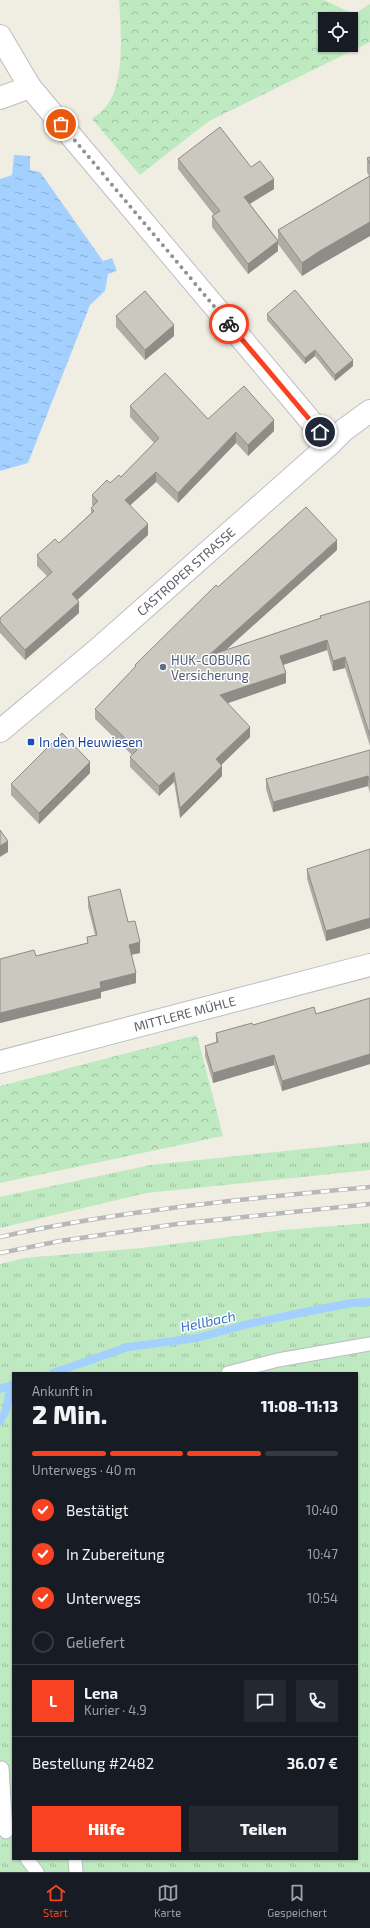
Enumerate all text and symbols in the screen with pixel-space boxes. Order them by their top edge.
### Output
map controls [318,12,358,52]
button: locate [318,12,358,52]
pin [44,107,78,141]
icon: bag [50,113,72,135]
courier [209,304,249,344]
icon: bike [218,313,240,335]
pin [303,415,337,449]
icon: home [309,421,331,443]
street label: CASTROPER STRASSE [133,524,238,619]
place label: HUK-COBURG Versicherung [171,652,250,683]
marker: HUK-COBURG Versicherung [158,662,168,672]
place label: In den Heuwiesen [39,734,143,750]
marker: In den Heuwiesen [26,737,36,747]
street label: MITTLERE MÜHLE [132,993,238,1035]
water label: Hellbach [179,1307,237,1335]
text: Ankunft in [32,1383,93,1399]
text: 11:08–11:13 [261,1397,338,1415]
text: 2 Min. [32,1398,107,1429]
text: Unterwegs · 40 m [32,1462,136,1478]
icon: check [32,1499,54,1521]
text: Bestätigt [66,1501,128,1519]
text: 10:40 [306,1502,338,1518]
icon: check [32,1543,54,1565]
text: In Zubereitung [66,1545,165,1563]
text: 10:47 [307,1546,338,1562]
icon: check [32,1587,54,1609]
text: Unterwegs [66,1589,141,1607]
text: 10:54 [307,1590,338,1606]
text: Geliefert [66,1633,125,1651]
button: chat [244,1680,286,1722]
button: phone [296,1680,338,1722]
text: Lena [84,1684,118,1702]
text: L [49,1692,57,1710]
text: Kurier · 4.9 [84,1702,147,1718]
text: Bestellung #2482 [32,1754,154,1772]
text: 36.07 € [287,1754,338,1772]
button: Hilfe [32,1806,181,1852]
button: Teilen [189,1806,338,1852]
tab: Start [43,1882,68,1919]
tab: Karte [154,1882,181,1919]
tab: Gespeichert [267,1882,327,1919]

